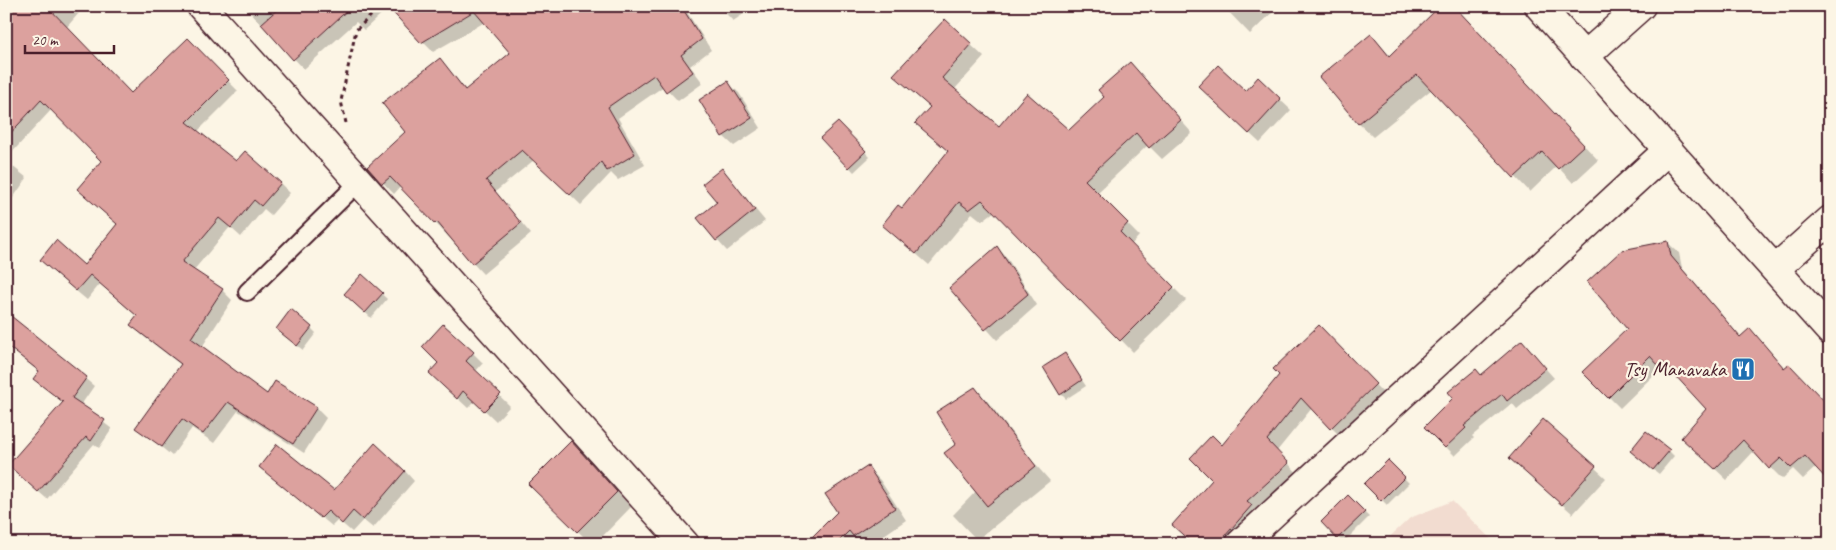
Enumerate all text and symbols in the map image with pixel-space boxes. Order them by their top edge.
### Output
scale bar [25,22,114,54]
text: 20 m [32,31,59,50]
place label: Tsy Manavaka [1624,356,1728,382]
restaurant icon: Tsy Manavaka [1730,356,1756,382]

